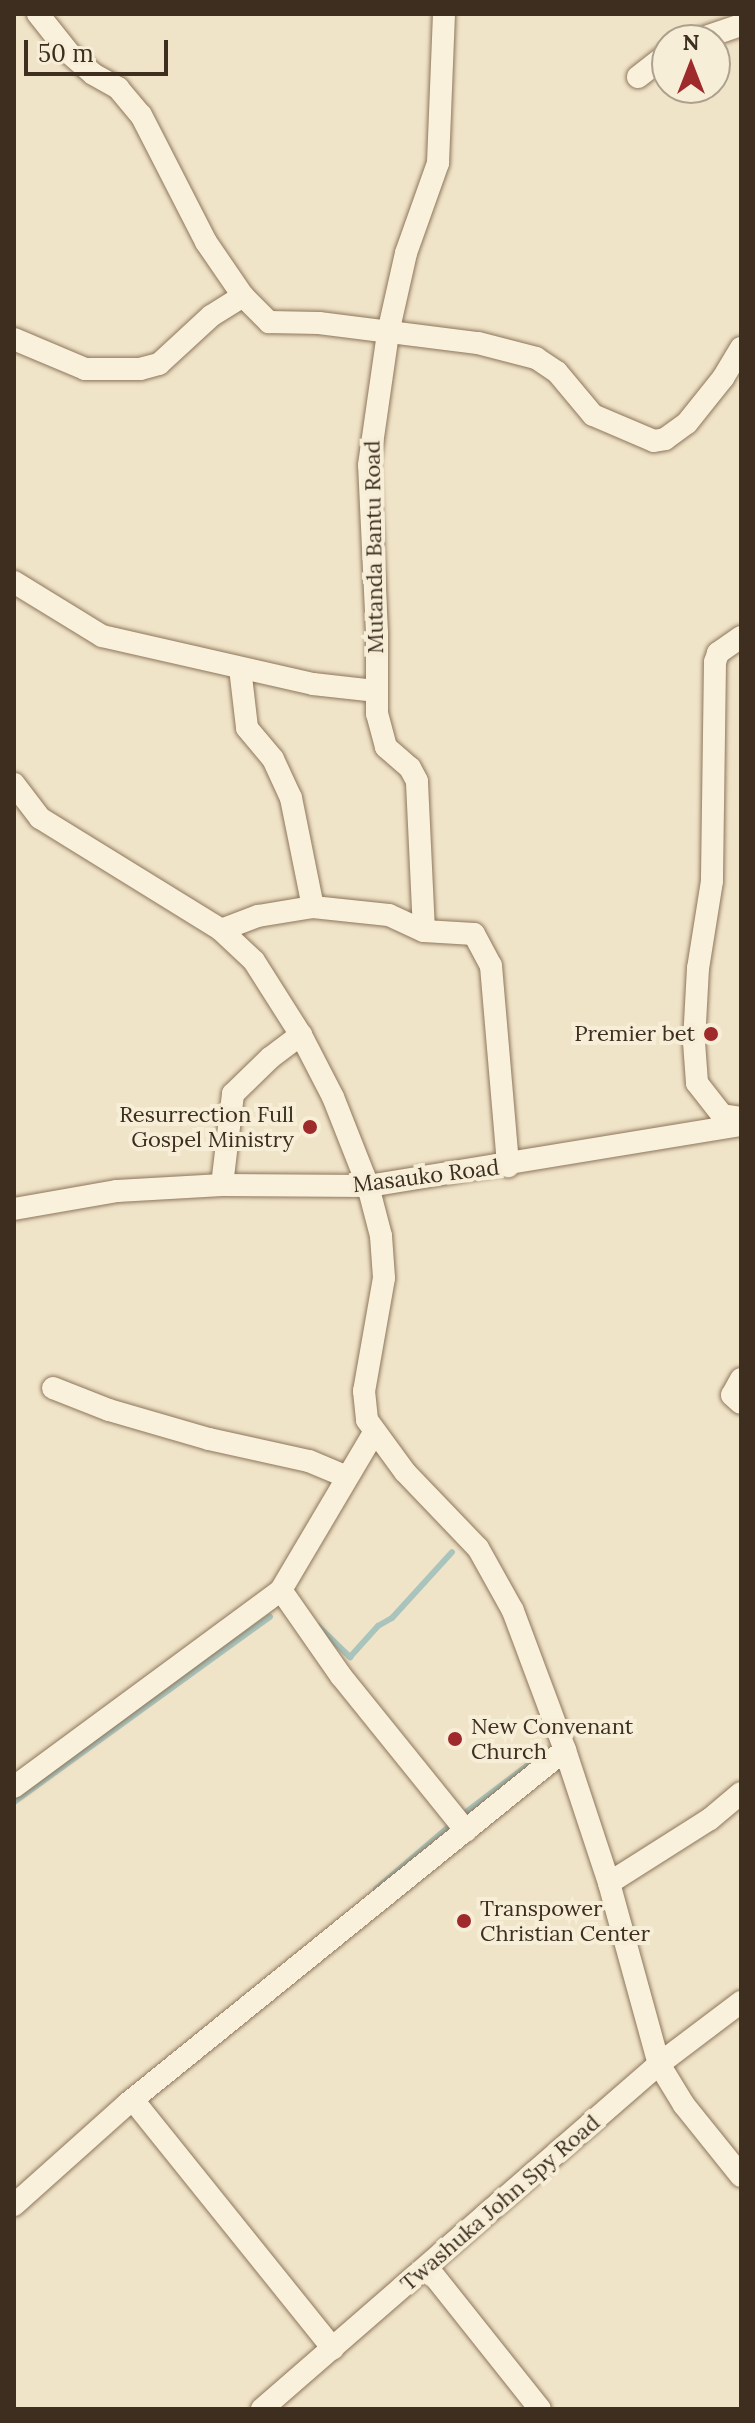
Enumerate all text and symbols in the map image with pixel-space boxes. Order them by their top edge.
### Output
scale bar [28,24,172,74]
north arrow [651,24,731,104]
text: N [682,28,700,56]
text: 50 m [38,38,94,69]
street label: Mutanda Bantu Road [359,440,389,654]
place label: Premier bet [574,1021,695,1047]
marker: Premier bet [702,1025,720,1043]
place label: Resurrection Full Gospel Ministry [119,1101,294,1152]
marker: Resurrection Full Gospel Ministry [301,1118,319,1136]
street label: Masauko Road [351,1154,501,1198]
place label: New Convenant Church [471,1713,633,1764]
marker: New Convenant Church [446,1730,464,1748]
place label: Transpower Christian Center [480,1895,650,1946]
marker: Transpower Christian Center [455,1912,473,1930]
street label: Twashuka John Spy Road [395,2109,605,2297]

